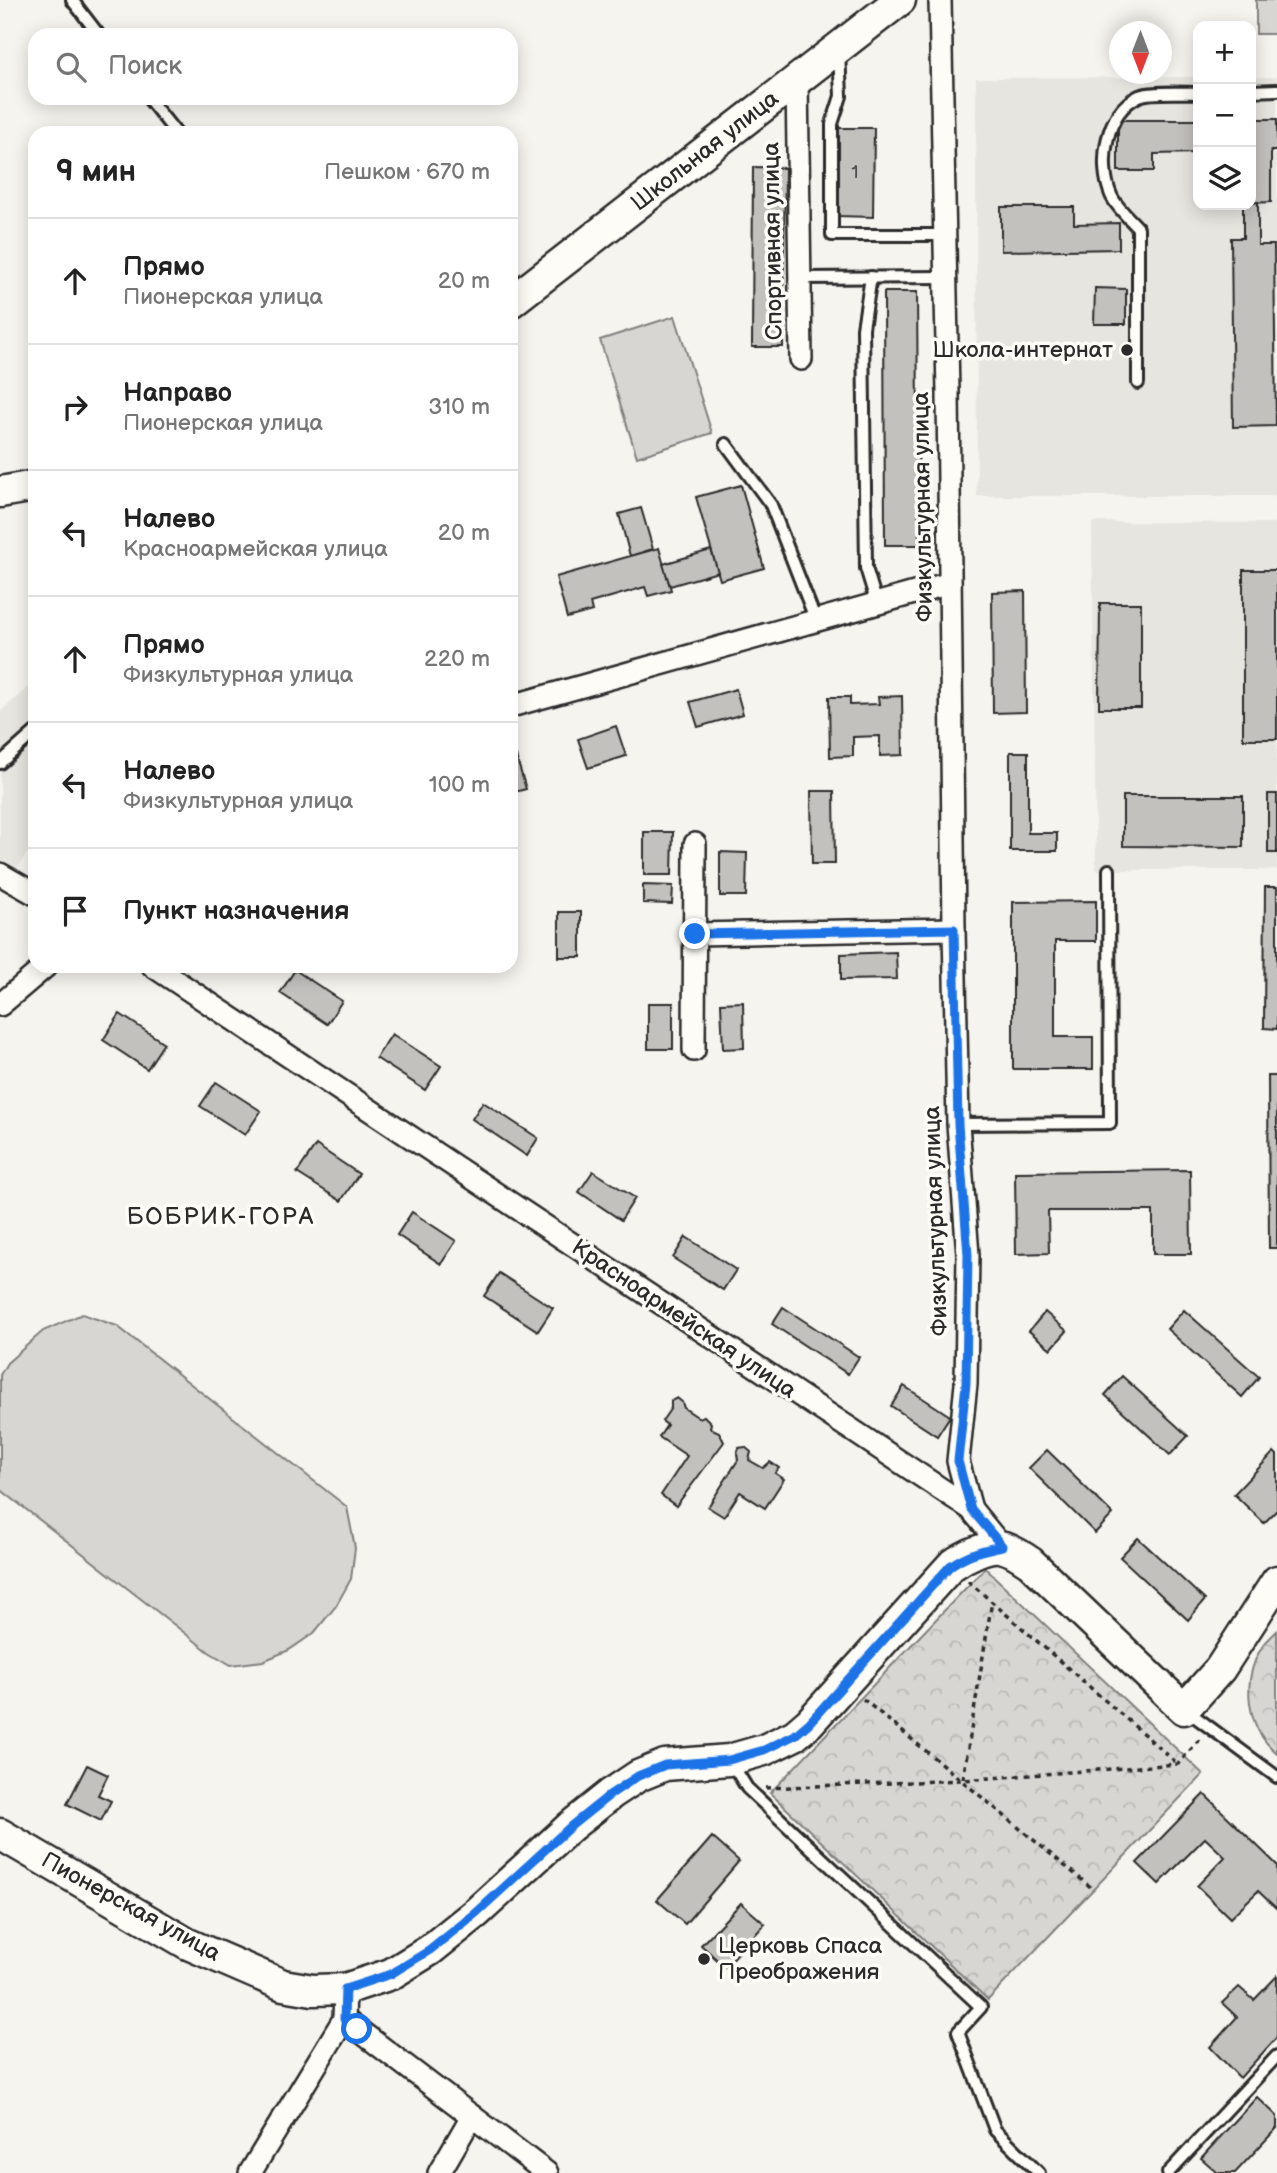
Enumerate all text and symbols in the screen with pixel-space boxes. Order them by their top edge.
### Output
north arrow [1109,21,1172,84]
map controls [1193,21,1256,210]
button: + [1193,21,1256,84]
search box [28,28,518,105]
icon: search [52,48,90,86]
text: Поиск [108,51,182,82]
street label: Школьная улица [626,84,785,217]
button: − [1193,84,1256,147]
street label: Спортивная улица [757,141,789,340]
button: layers [1193,147,1256,210]
text: 9 мин [56,154,136,190]
text: Пешком · 670 m [324,158,490,186]
house number: 1 [851,161,859,184]
text: Прямо [123,252,205,283]
icon: ahead [56,262,94,300]
text: 20 m [438,267,490,295]
text: Пионерская улица [123,283,323,311]
place label: Школа-интернат [932,336,1113,364]
marker: Школа-интернат [1119,342,1135,358]
text: Направо [123,378,232,409]
icon: right [56,388,94,426]
street label: Физкультурная улица [907,391,939,622]
text: 310 m [428,393,490,421]
text: Пионерская улица [123,409,323,437]
text: Налево [123,504,215,535]
icon: left [56,514,94,552]
text: 20 m [438,519,490,547]
text: Красноармейская улица [123,535,388,563]
text: Прямо [123,630,205,661]
icon: ahead [56,640,94,678]
text: 220 m [424,645,490,673]
text: Физкультурная улица [123,661,353,689]
text: Налево [123,756,215,787]
icon: left [56,766,94,804]
text: 100 m [429,771,490,799]
text: Физкультурная улица [123,787,353,815]
icon: arrive [56,892,94,930]
text: Пункт назначения [123,896,349,927]
route end [679,918,710,949]
street label: Физкультурная улица [918,1105,954,1337]
district label: БОБРИК-ГОРА [127,1202,315,1231]
street label: Красноармейская улица [566,1233,802,1405]
street label: Пионерская улица [37,1846,226,1968]
place label: Церковь Спаса Преображения [718,1932,883,1986]
marker: Церковь Спаса Преображения [696,1951,712,1967]
route start [341,2013,372,2044]

